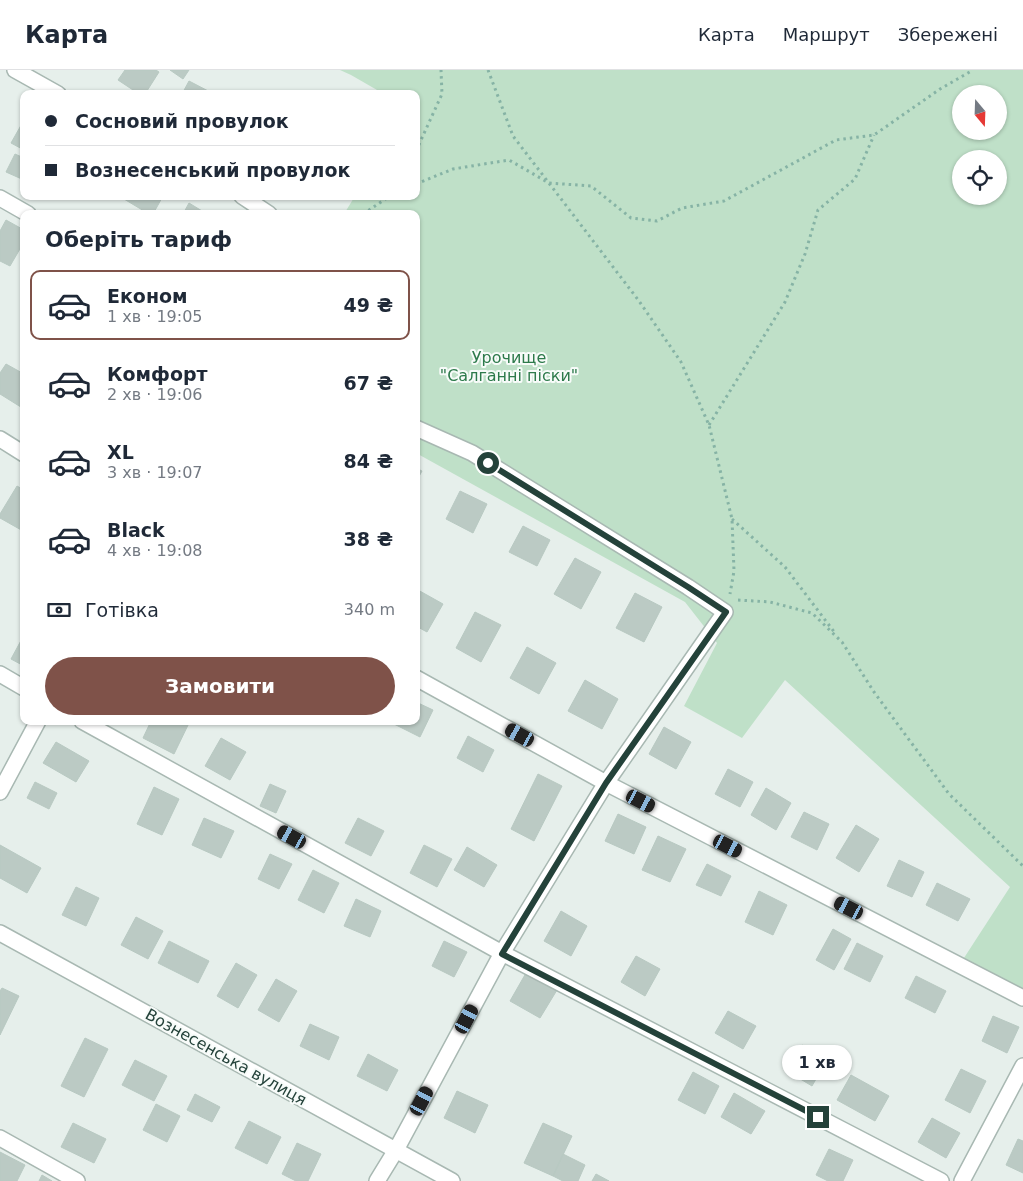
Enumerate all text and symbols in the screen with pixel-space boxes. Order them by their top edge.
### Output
text: Карта [25,21,108,49]
text: Карта [698,24,755,45]
text: Маршрут [783,24,870,45]
text: Збережені [898,24,998,45]
north arrow [952,85,1008,140]
map controls [952,85,1007,205]
text: Сосновий провулок [75,110,289,132]
button: locate [952,150,1007,205]
text: Вознесенський провулок [75,159,350,181]
text: Оберіть тариф [45,227,232,252]
icon: car [47,283,92,328]
text: Економ [107,285,188,307]
text: 49 ₴ [344,294,393,316]
text: 1 хв · 19:05 [107,307,203,326]
park label: Урочище "Салганні піски" [440,348,578,385]
icon: car [47,361,92,406]
text: Комфорт [107,363,208,385]
text: 67 ₴ [344,372,393,394]
text: 2 хв · 19:06 [107,385,203,404]
icon: car [47,439,92,484]
text: XL [107,441,134,463]
text: 84 ₴ [344,450,393,472]
route start [477,452,499,474]
text: 3 хв · 19:07 [107,463,203,482]
icon: car [47,517,92,562]
text: Black [107,519,165,541]
text: 38 ₴ [344,528,393,550]
text: 4 хв · 19:08 [107,541,203,560]
icon: cash [45,596,73,624]
text: Готівка [85,599,159,621]
text: 340 m [344,600,395,619]
button: Замовити [45,657,395,715]
car [503,721,536,749]
car [624,788,657,814]
car [275,823,308,851]
car [711,833,744,859]
car [832,895,865,921]
car [453,1002,480,1036]
street label: Вознесенська вулиця [142,1005,310,1109]
callout: 1 хв [783,1044,853,1080]
text: 1 хв [798,1053,836,1072]
car [408,1084,435,1118]
route end [807,1106,829,1128]

